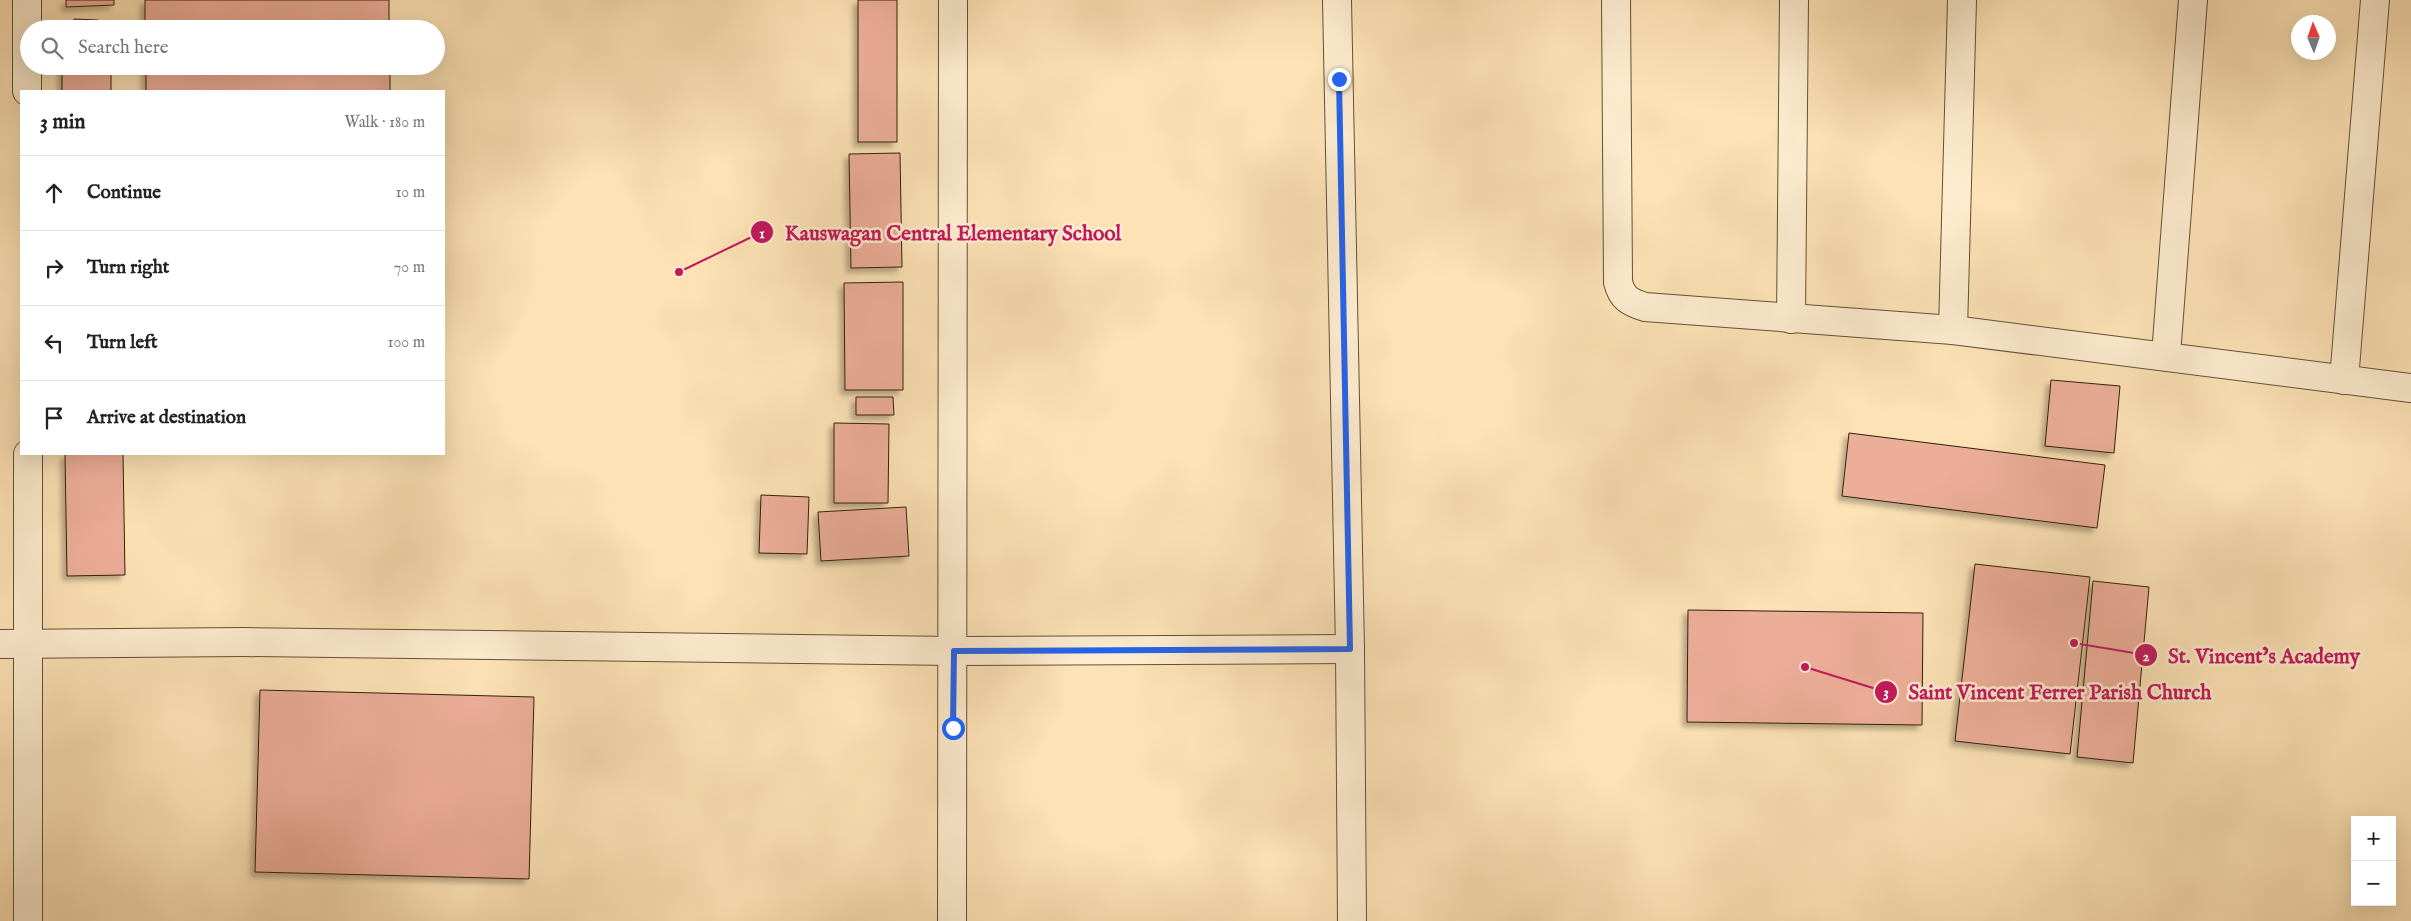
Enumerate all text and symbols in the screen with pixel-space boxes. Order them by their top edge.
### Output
north arrow [2291,15,2336,60]
search box [20,20,445,75]
icon: search [38,34,66,62]
text: Search here [78,36,169,60]
route end [1328,68,1351,91]
text: 3 min [40,109,85,136]
text: Walk · 180 m [344,113,425,133]
icon: ahead [40,179,68,207]
text: Continue [87,181,161,205]
text: 10 m [395,183,425,203]
callout: Kauswagan Central Elementary School [749,214,1131,250]
text: Kauswagan Central Elementary School [785,221,1123,248]
text: 1 [759,224,765,243]
icon: right [40,254,68,282]
text: Turn right [87,256,169,280]
text: 70 m [394,258,425,278]
icon: left [40,329,68,357]
text: Turn left [87,331,158,355]
text: 100 m [388,333,425,353]
icon: arrive [40,404,68,432]
text: Arrive at destination [87,406,246,430]
callout: St. Vincent’s Academy [2133,637,2370,673]
text: St. Vincent’s Academy [2168,644,2361,671]
text: 2 [2142,647,2150,666]
callout: Saint Vincent Ferrer Parish Church [1873,674,2221,710]
text: Saint Vincent Ferrer Parish Church [1908,680,2212,707]
text: 3 [1883,683,1889,702]
route start [942,717,965,740]
map controls [2351,816,2396,906]
button: + [2351,816,2396,861]
button: − [2351,861,2396,906]

